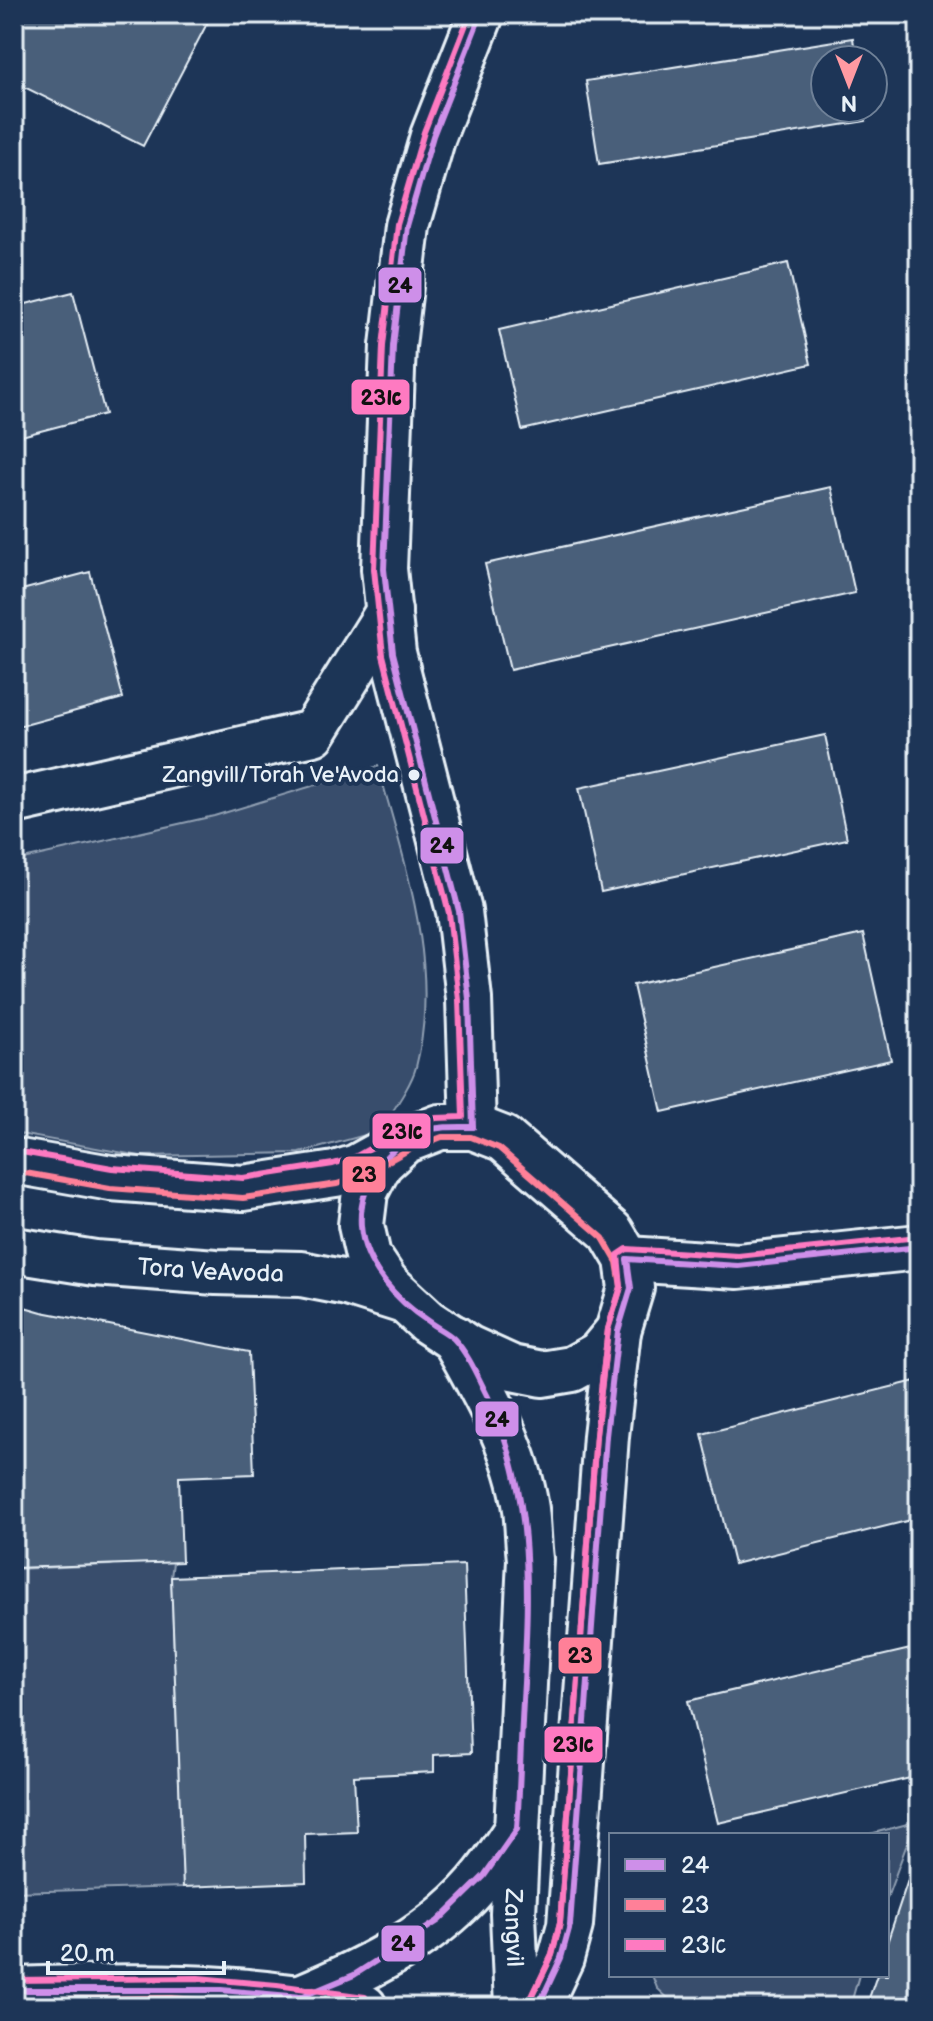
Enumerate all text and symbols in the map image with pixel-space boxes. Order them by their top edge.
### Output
north arrow [809,44,889,124]
text: N [841,89,857,116]
line badge: 24 [377,266,423,304]
text: 24 [387,273,413,300]
line badge: 23א [350,378,411,416]
text: 23א [360,385,402,412]
place label: Zangvill/Torah Ve'Avoda [161,762,399,789]
marker: Zangvill/Torah Ve'Avoda [406,767,422,783]
line badge: 24 [419,826,465,865]
text: 24 [429,833,455,860]
line badge: 23א [371,1112,432,1150]
text: 23א [381,1119,423,1146]
line badge: 23 [341,1155,387,1194]
text: 23 [351,1162,377,1189]
street label: Tora VeAvoda [136,1252,284,1288]
line badge: 24 [474,1400,520,1438]
text: 24 [484,1407,510,1434]
line badge: 23 [557,1636,603,1675]
text: 23 [567,1643,593,1670]
line badge: 23א [543,1725,604,1764]
text: 23א [552,1732,594,1759]
legend [609,1833,889,1977]
text: 24 [681,1851,710,1880]
street label: Zangvil [498,1887,530,1967]
text: 23 [681,1891,709,1920]
line badge: 24 [380,1924,426,1963]
scale bar [48,1925,224,1975]
text: 24 [390,1931,416,1958]
text: 23א [681,1931,726,1960]
text: 20 m [60,1939,115,1968]

